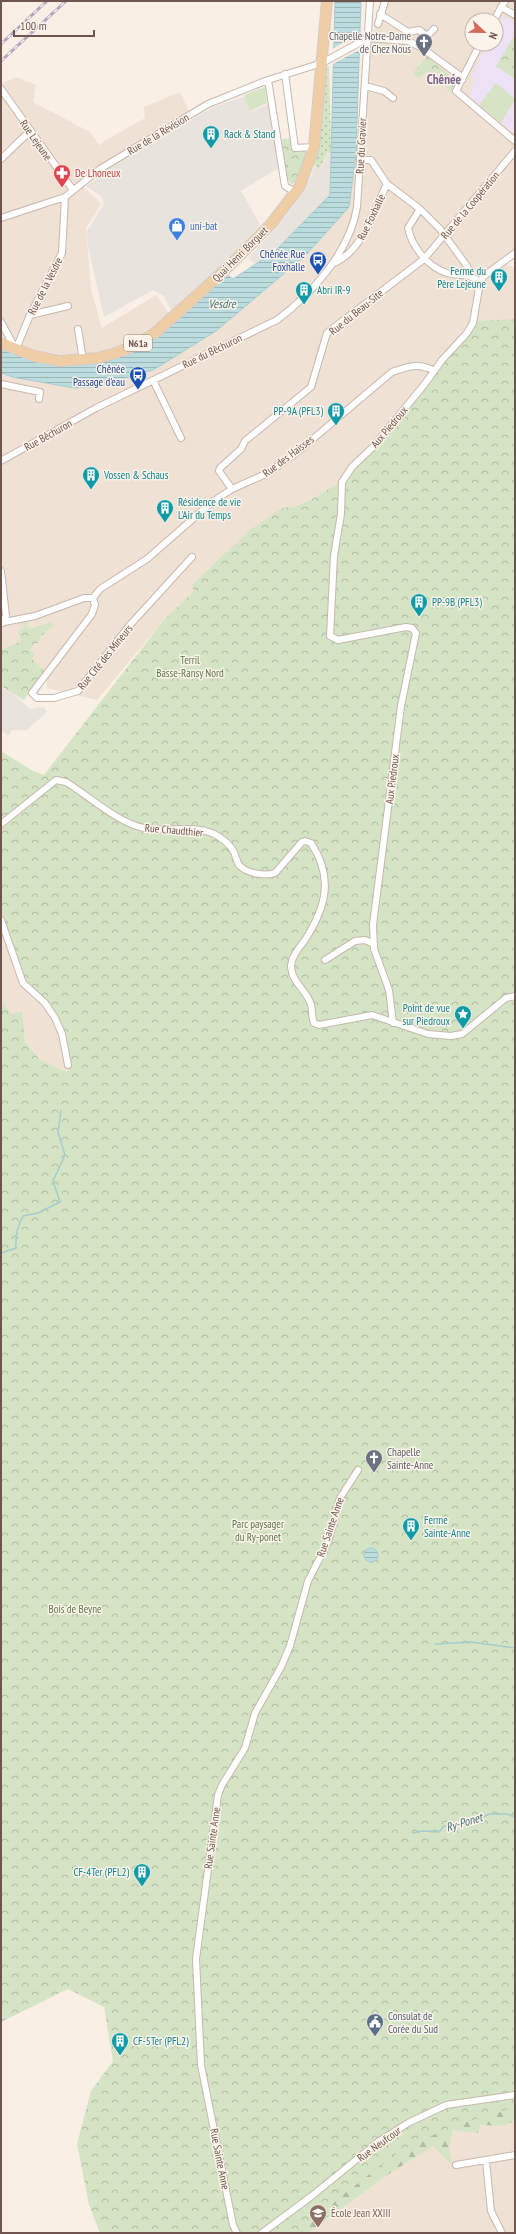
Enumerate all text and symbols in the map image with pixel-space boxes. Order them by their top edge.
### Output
scale bar [14,12,94,38]
north arrow [464,12,504,52]
text: 100 m [20,18,47,33]
place label: Chapelle Notre-Dame de Chez Nous [329,29,411,56]
text: N [486,30,501,41]
church icon: Chapelle Notre-Dame de Chez Nous [414,32,434,57]
district label: Chênée [427,71,462,88]
street label: Rue de la Révision [125,110,191,158]
street label: Rue Lejeune [17,117,55,163]
street label: Rue du Gravier [353,118,369,174]
building icon: Rack & Stand [201,124,221,149]
place label: Rack & Stand [224,127,275,141]
pharmacy icon: De Lhoneux [52,163,72,188]
place label: De Lhoneux [75,166,121,180]
street label: Rue de la Coopération [438,168,502,242]
street label: Rue Foxhalle [354,191,388,242]
shop icon: uni-bat [167,216,187,241]
place label: uni-bat [190,219,217,233]
street label: Quai Henri Borguet [209,223,271,285]
place label: Chênée Rue Foxhalle [260,247,305,274]
bus stop icon: Chênée Rue Foxhalle [308,250,328,275]
street label: Rue de la Vesdre [25,254,66,317]
place label: Ferme du Père Lejeune [437,264,486,291]
building icon: Ferme du Père Lejeune [489,267,509,292]
building icon: Abri IR-9 [294,280,314,305]
place label: Abri IR-9 [317,283,350,297]
street label: Rue du Beau-Site [326,286,386,338]
water label: Vesdre [208,296,237,311]
street label: Rue du Bêchuron [180,330,244,371]
road number: N61a [124,335,152,351]
place label: Chênée Passage d'eau [73,362,125,389]
bus stop icon: Chênée Passage d'eau [128,365,148,390]
building icon: PP-9A (PFL3) [326,401,346,426]
street label: Aux Piedroux [367,403,411,451]
place label: PP-9A (PFL3) [274,404,323,418]
street label: Rue Bêchuron [22,416,75,454]
street label: Rue des Haisses [260,432,317,480]
building icon: Vossen & Schaus [81,465,101,490]
place label: Vossen & Schaus [103,468,169,482]
place label: Résidence de vie L'Air du Temps [178,495,241,522]
building icon: Résidence de vie L'Air du Temps [155,498,175,523]
building icon: PP-9B (PFL3) [409,592,429,617]
place label: PP-9B (PFL3) [432,595,482,609]
street label: Rue Cité des Mineurs [74,621,136,692]
park label: Terril Basse-Ransy Nord [156,653,224,680]
street label: Aux Piedroux [382,753,402,805]
street label: Rue Chaudthier [144,820,204,840]
place label: Point de vue sur Piedroux [402,1001,450,1028]
place icon: Point de vue sur Piedroux [453,1004,473,1029]
place label: Chapelle Sainte-Anne [387,1445,434,1472]
church icon: Chapelle Sainte-Anne [364,1448,384,1473]
street label: Rue Sainte Anne [313,1495,347,1559]
place label: Ferme Sainte-Anne [424,1513,471,1540]
building icon: Ferme Sainte-Anne [401,1516,421,1541]
park label: Parc paysager du Ry-ponet [232,1517,284,1544]
park label: Bois de Beyne [48,1602,102,1616]
street label: Rue Sainte Anne [201,1806,223,1870]
water label: Ry-Ponet [444,1809,486,1835]
building icon: CF-4Ter (PFL2) [132,1862,152,1887]
place label: CF-4Ter (PFL2) [73,1865,129,1879]
place label: Consulat de Corée du Sud [388,2009,438,2036]
public building icon: Consulat de Corée du Sud [365,2012,385,2037]
building icon: CF-5Ter (PFL2) [110,2031,130,2056]
place label: CF-5Ter (PFL2) [133,2034,189,2048]
street label: Rue Neufcour [354,2123,404,2165]
street label: Rue Sainte Anne [207,2127,233,2191]
school or university icon: École Jean XXIII [308,2203,328,2228]
place label: École Jean XXIII [331,2206,391,2220]

